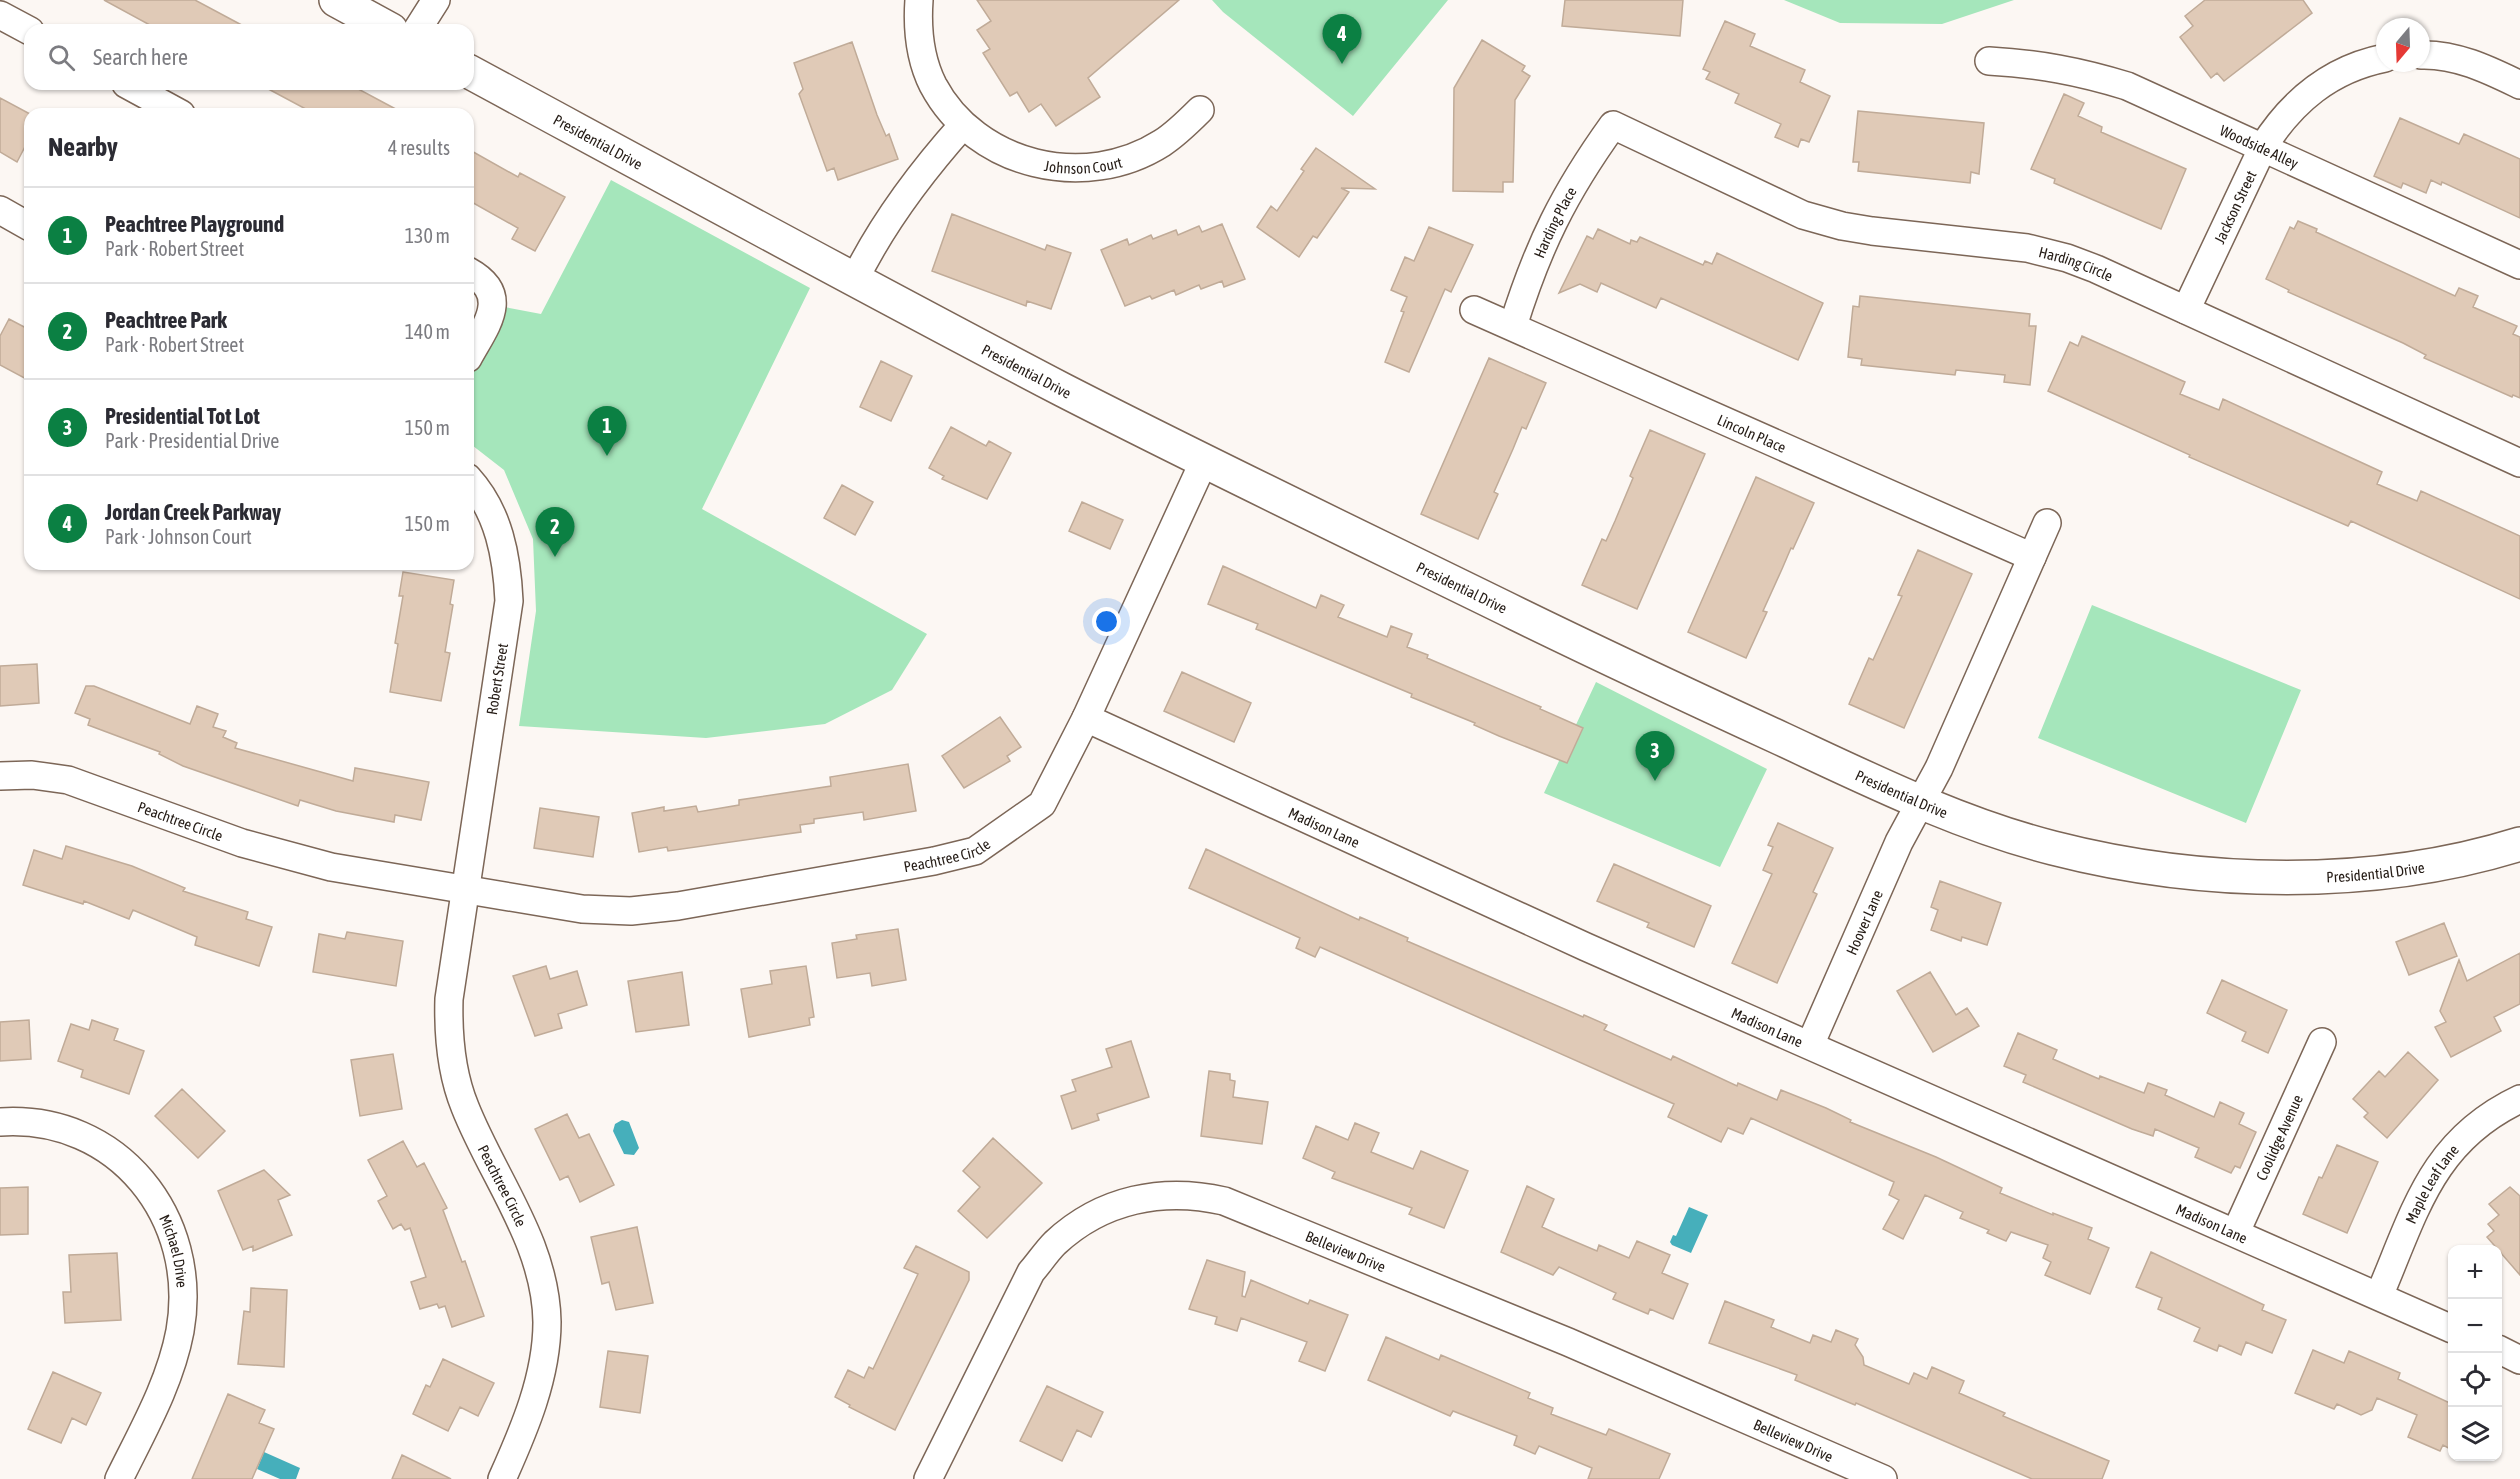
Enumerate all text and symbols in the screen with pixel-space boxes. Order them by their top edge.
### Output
pin: 4 [1322,14,1362,64]
north arrow [2376,18,2430,72]
search box [24,24,474,90]
icon: search [45,41,78,74]
text: Search here [93,44,188,70]
street label: Presidential Drive [551,110,646,172]
street label: Woodside Alley [2217,121,2301,172]
text: Nearby [48,132,118,162]
text: 4 results [388,136,450,159]
street label: Johnson Court [1043,153,1124,176]
street label: Jackson Street [2210,168,2259,246]
street label: Harding Place [1530,183,1579,260]
text: Peachtree Playground [105,211,284,237]
text: 1 [63,224,72,247]
text: 130 m [405,224,450,247]
text: Park · Robert Street [105,237,244,260]
street label: Harding Circle [2037,243,2116,284]
text: Peachtree Park [105,307,227,333]
text: 2 [63,320,72,343]
text: 140 m [405,320,450,343]
text: Park · Robert Street [105,333,244,356]
street label: Presidential Drive [979,340,1074,401]
text: Presidential Tot Lot [105,403,260,429]
pin: 1 [588,406,626,456]
street label: Lincoln Place [1715,410,1789,456]
text: 3 [63,416,72,439]
text: 150 m [405,416,450,439]
text: Park · Presidential Drive [105,429,279,452]
text: Jordan Creek Parkway [105,499,281,525]
pin: 2 [536,508,574,557]
text: 4 [63,512,72,535]
text: 150 m [405,512,450,535]
text: Park · Johnson Court [105,525,252,548]
street label: Presidential Drive [1414,558,1510,616]
your location [1092,607,1121,636]
street label: Robert Street [483,642,511,716]
pin: 3 [1636,732,1674,781]
street label: Presidential Drive [1853,766,1950,821]
street label: Peachtree Circle [136,798,225,844]
street label: Madison Lane [1286,804,1363,851]
street label: Peachtree Circle [902,835,993,875]
street label: Presidential Drive [2326,858,2426,885]
street label: Hoover Lane [1842,887,1886,957]
street label: Madison Lane [1729,1004,1806,1050]
street label: Coolidge Avenue [2252,1092,2306,1183]
street label: Maple Leaf Lane [2401,1141,2462,1226]
street label: Peachtree Circle [475,1142,530,1229]
street label: Madison Lane [2174,1200,2250,1246]
street label: Michael Drive [156,1212,191,1288]
street label: Belleview Drive [1303,1227,1388,1275]
map controls [2448,1245,2502,1461]
button: + [2448,1245,2502,1299]
button: − [2448,1299,2502,1353]
button: locate [2448,1353,2502,1407]
button: layers [2448,1407,2502,1461]
street label: Belleview Drive [1751,1415,1836,1465]

